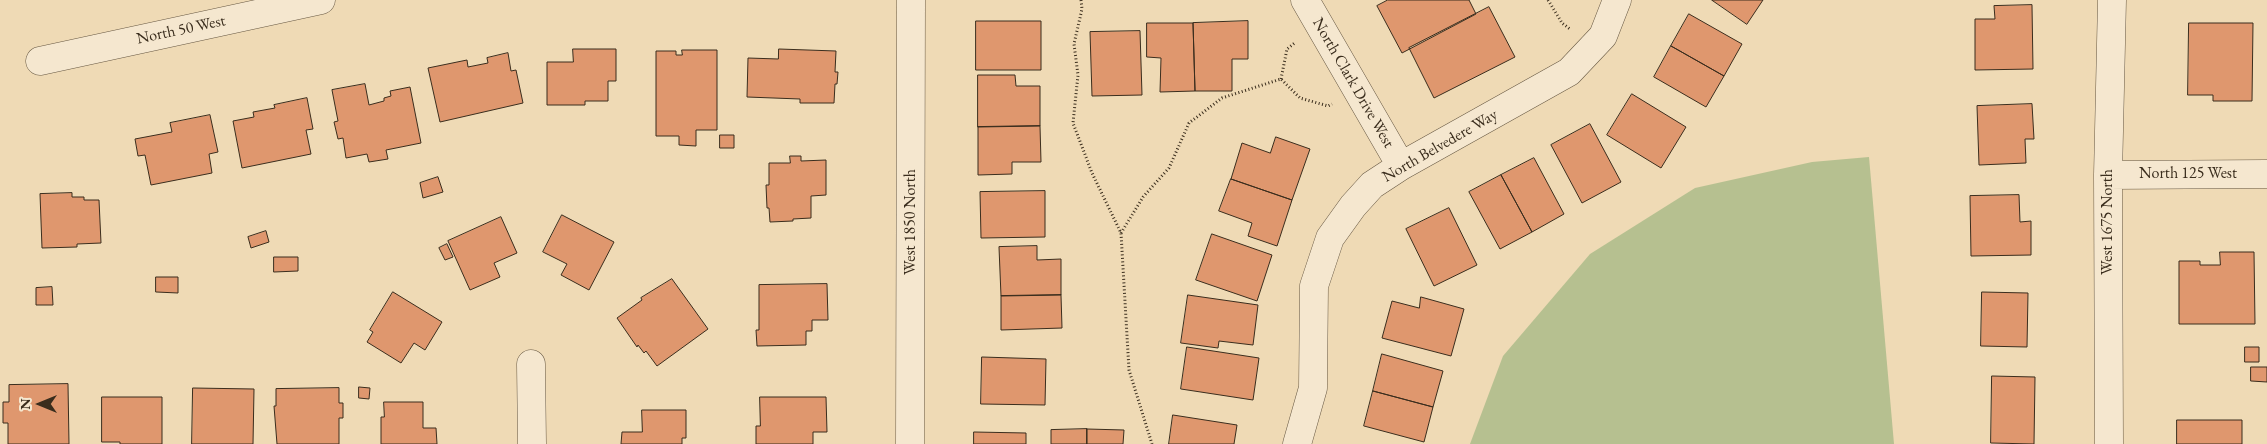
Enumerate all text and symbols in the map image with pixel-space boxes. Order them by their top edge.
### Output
street label: North 50 West [135,11,227,49]
street label: North Clark Drive West [1308,15,1398,151]
street label: North Belvedere Way [1379,105,1501,187]
street label: North 125 West [2139,164,2237,184]
street label: West 1850 North [901,169,921,275]
street label: West 1675 North [2098,169,2118,275]
north arrow [15,379,65,429]
text: N [16,398,34,410]

